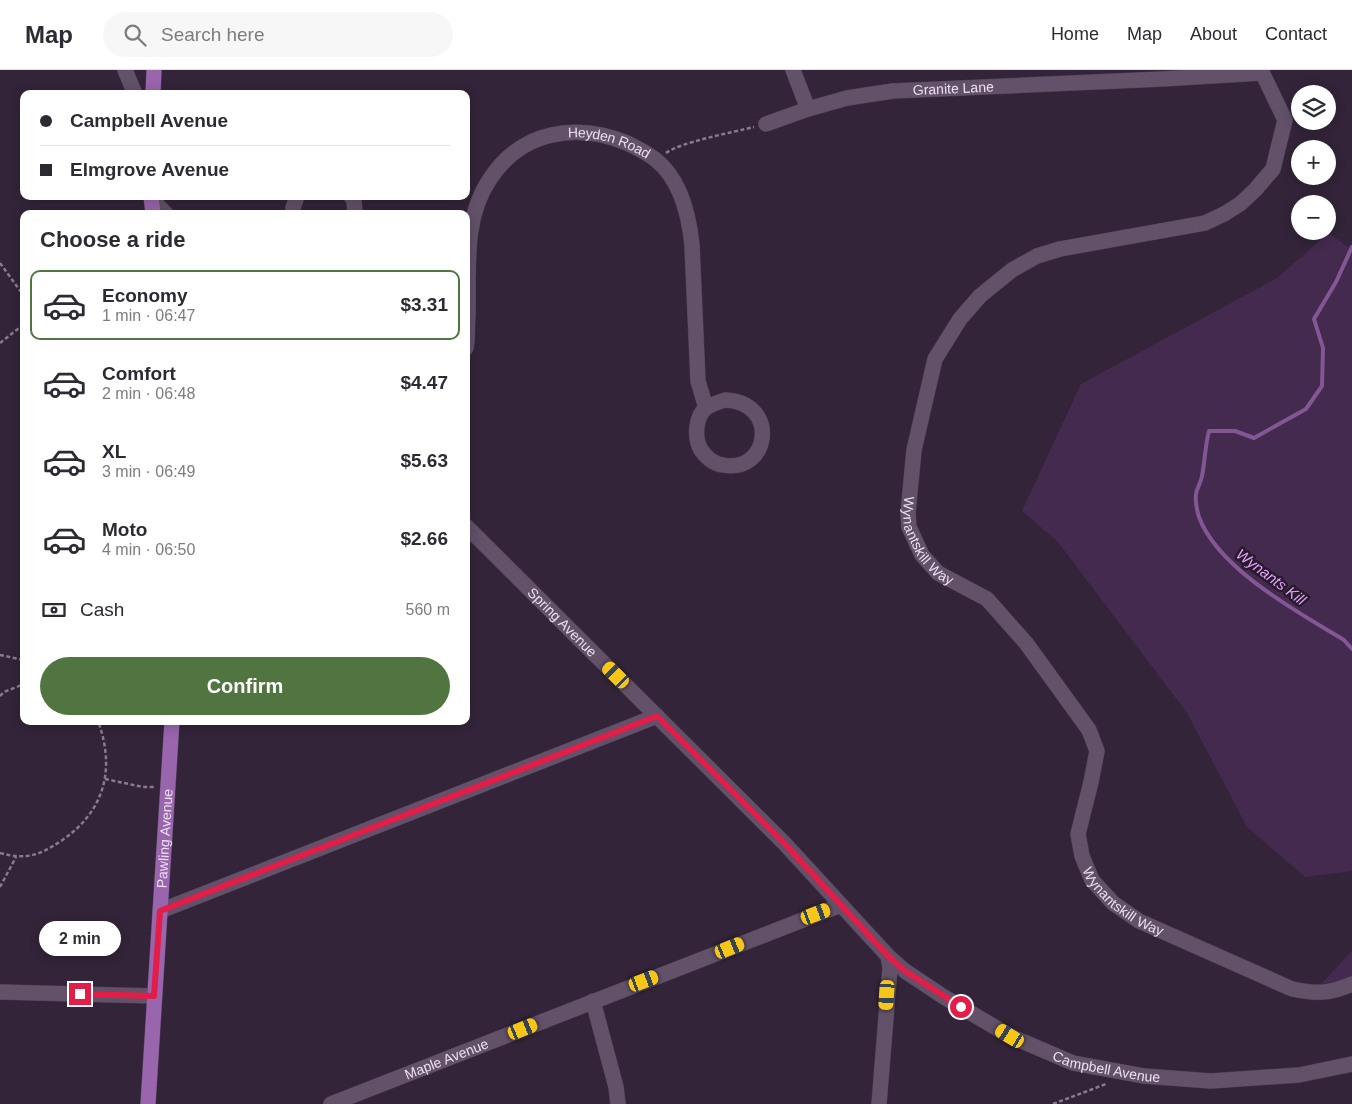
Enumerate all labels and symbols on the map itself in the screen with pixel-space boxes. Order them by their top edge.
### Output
street label: Granite Lane [912,79,994,98]
street label: Heyden Road [568,124,653,162]
street label: Wynantskill Way [900,496,956,588]
water label: Wynants Kill [1233,545,1310,609]
street label: Spring Avenue [524,584,600,660]
car [600,659,631,691]
street label: Pawling Avenue [154,788,176,889]
street label: Wynantskill Way [1080,865,1166,939]
car [799,902,832,926]
callout: 2 min [39,922,121,956]
car [713,935,746,961]
car [627,969,660,993]
car [878,980,895,1010]
route end [69,983,91,1005]
route start [950,996,972,1018]
car [506,1016,539,1042]
car [993,1022,1026,1050]
street label: Maple Avenue [402,1035,491,1082]
street label: Campbell Avenue [1050,1047,1161,1085]

